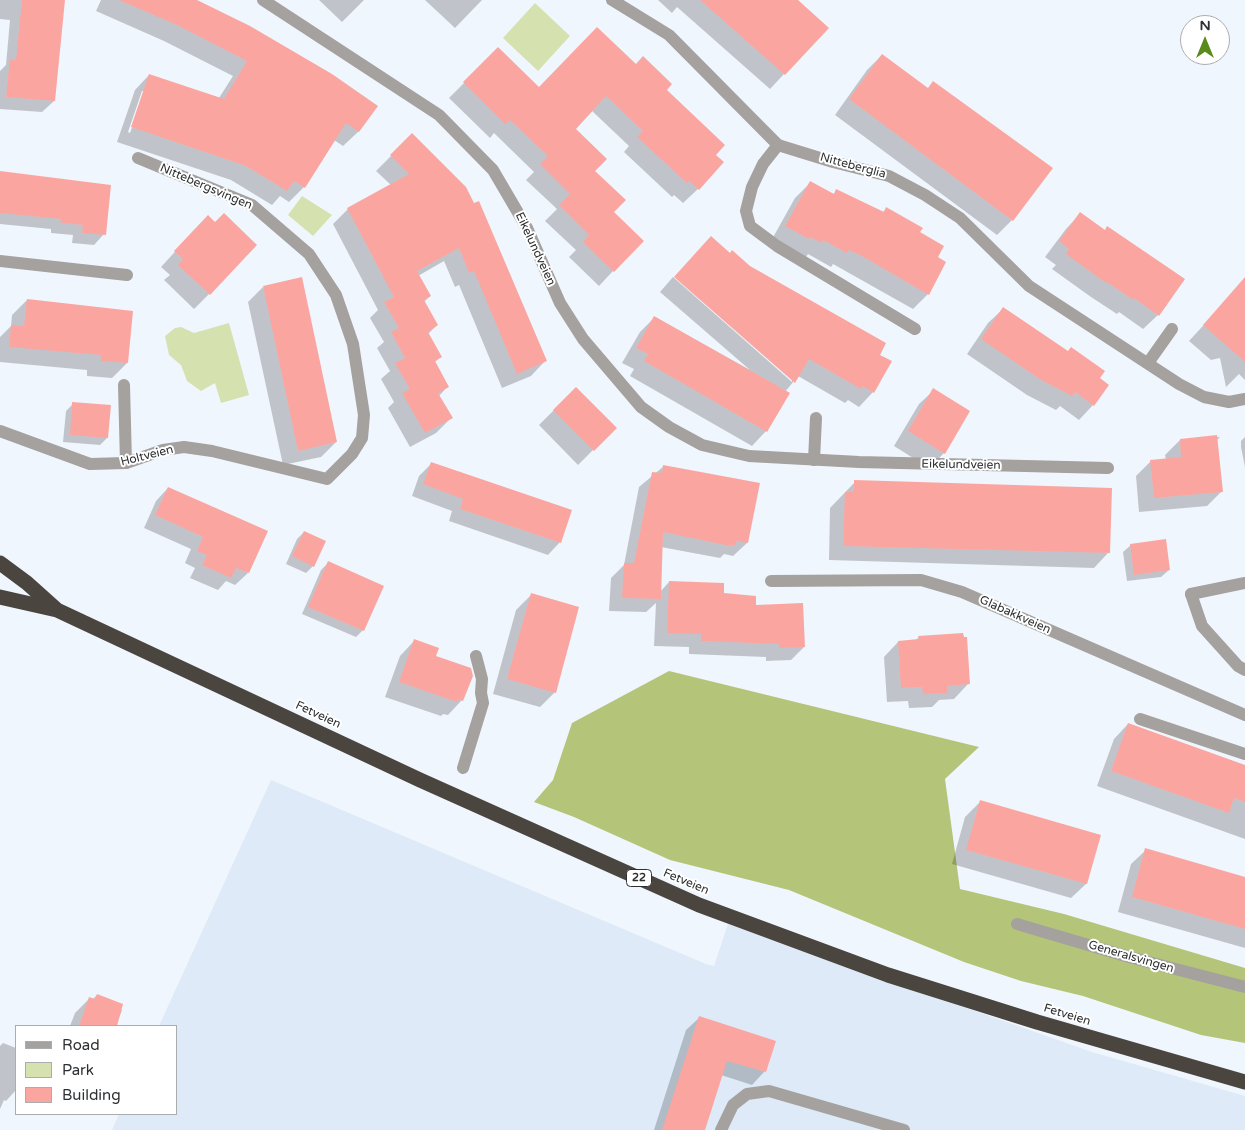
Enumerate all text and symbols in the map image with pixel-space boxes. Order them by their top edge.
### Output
north arrow [1180,15,1230,65]
text: N [1199,17,1211,34]
street label: Nitteberglia [819,150,887,182]
street label: Nittebergsvingen [158,161,254,213]
street label: Eikelundveien [512,210,558,288]
street label: Holtveien [119,442,175,470]
street label: Eikelundveien [921,457,1001,473]
street label: Glabakkveien [977,593,1053,637]
street label: Fetveien [293,698,343,732]
street label: Fetveien [661,866,711,898]
road number: 22 [626,870,652,886]
street label: Generalsvingen [1087,938,1175,976]
street label: Fetveien [1042,1001,1092,1029]
legend [15,1025,178,1115]
text: Road [62,1036,100,1054]
text: Park [62,1061,94,1079]
text: Building [62,1086,121,1104]

